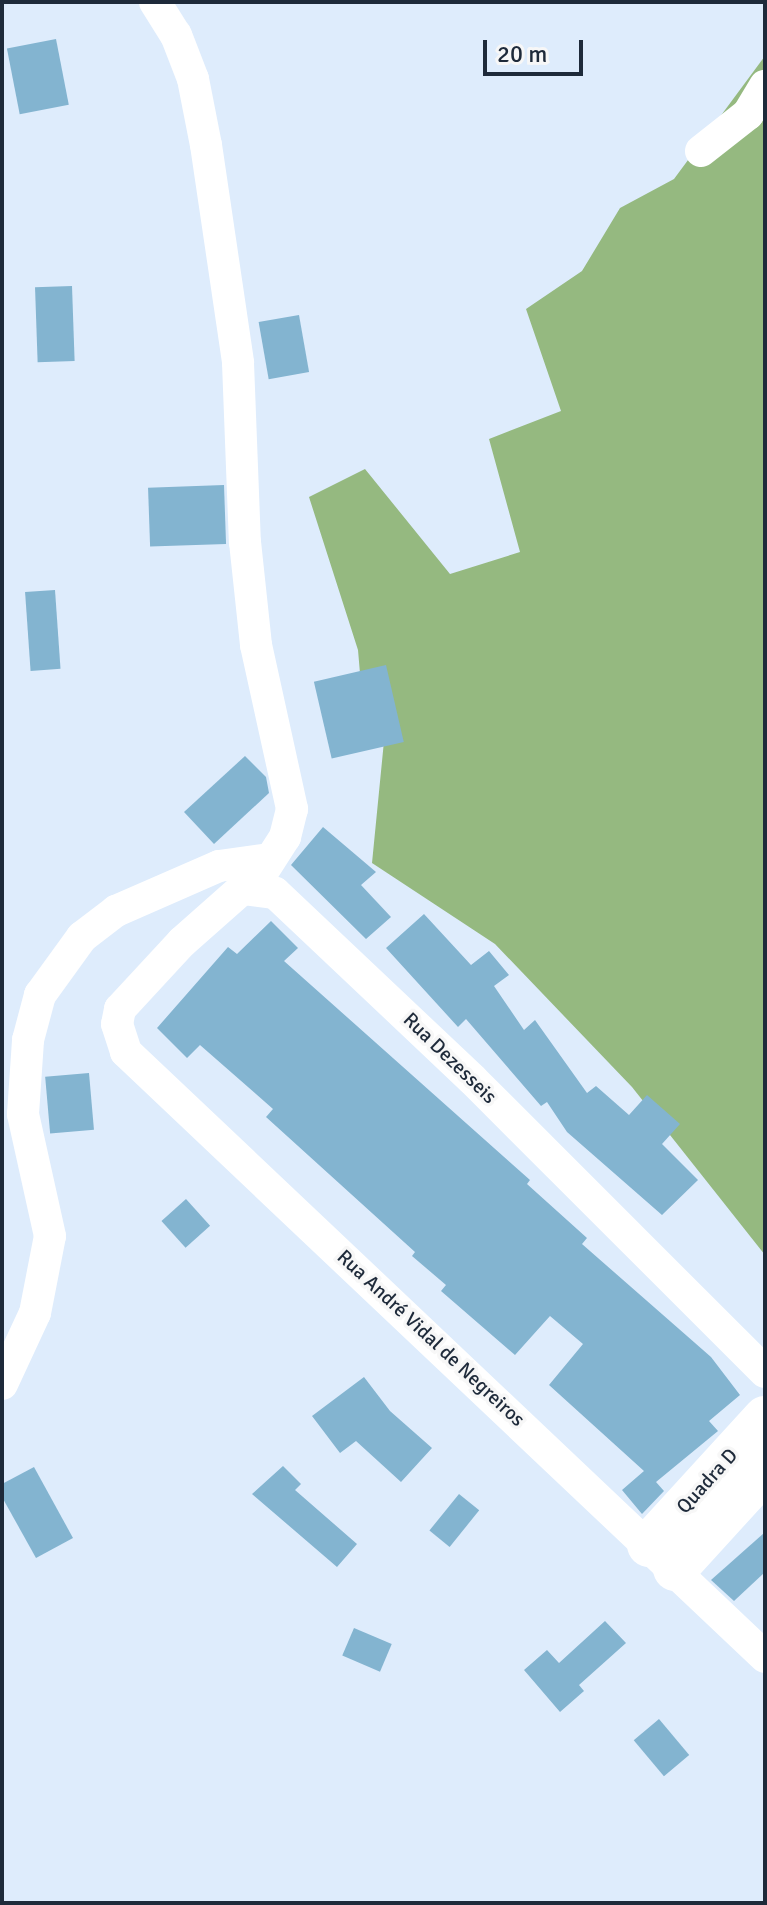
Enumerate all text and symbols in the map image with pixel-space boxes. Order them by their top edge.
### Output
scale bar [487,24,587,74]
text: 20 m [497,39,547,69]
street label: Rua Dezesseis [398,1008,502,1108]
street label: Rua André Vidal de Negreiros [332,1245,530,1431]
street label: Quadra D [672,1443,742,1519]

